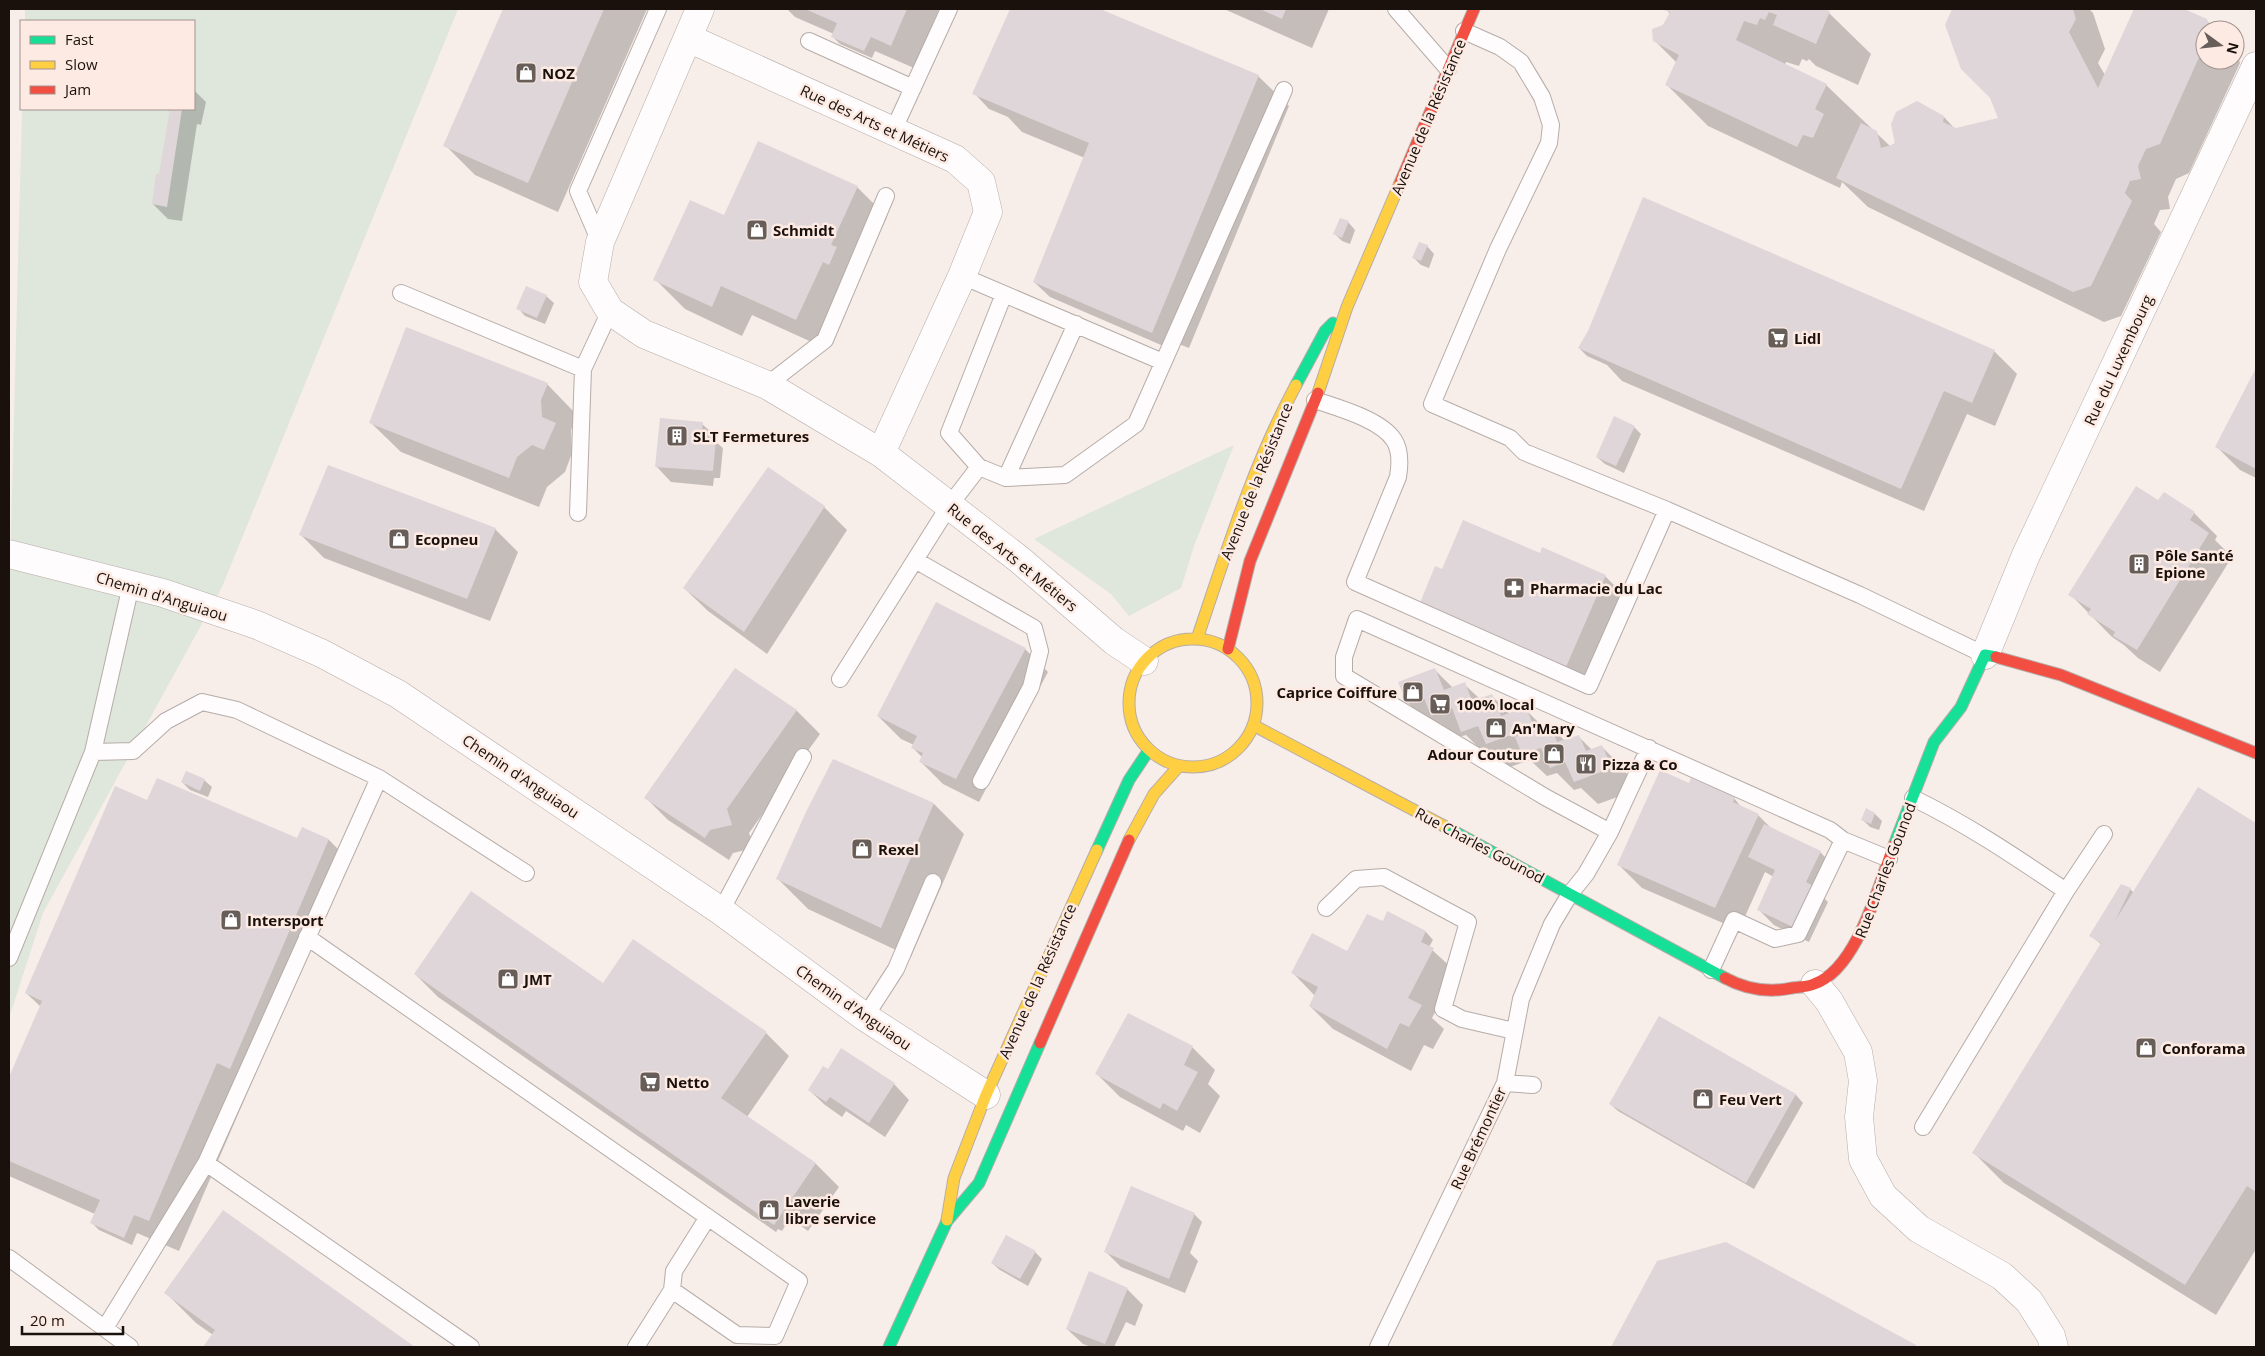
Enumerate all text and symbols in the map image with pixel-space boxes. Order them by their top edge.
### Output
legend [20,20,195,110]
north arrow [2195,20,2245,70]
text: Fast [65,29,94,49]
street label: Avenue de la Résistance [1386,36,1470,198]
text: N [2222,41,2244,56]
text: Slow [65,54,98,74]
shop icon: NOZ [514,61,538,85]
place label: NOZ [542,63,575,83]
text: Jam [63,79,91,99]
street label: Rue des Arts et Métiers [797,80,953,166]
shop icon: Schmidt [745,218,769,242]
place label: Schmidt [773,220,835,240]
street label: Rue du Luxembourg [2079,291,2157,429]
supermarket icon: Lidl [1766,326,1790,350]
place label: Lidl [1794,328,1821,348]
street label: Avenue de la Résistance [1215,399,1297,563]
building icon: SLT Fermetures [665,424,689,448]
place label: SLT Fermetures [693,426,809,446]
street label: Rue des Arts et Métiers [944,498,1082,616]
shop icon: Ecopneu [387,527,411,551]
place label: Ecopneu [415,529,478,549]
place label: Pôle Santé Epione [2155,545,2234,582]
building icon: Pôle Santé Epione [2127,552,2151,576]
street label: Chemin d'Anguiaou [94,566,230,626]
pharmacy icon: Pharmacie du Lac [1502,576,1526,600]
place label: Pharmacie du Lac [1530,578,1663,598]
shop icon: Caprice Coiffure [1401,680,1425,704]
place label: Caprice Coiffure [1276,682,1397,702]
supermarket icon: 100% local [1428,692,1452,716]
place label: 100% local [1456,694,1534,714]
shop icon: An'Mary [1484,716,1508,740]
place label: An'Mary [1512,718,1575,738]
street label: Chemin d'Anguiaou [459,729,583,823]
shop icon: Adour Couture [1542,742,1566,766]
place label: Adour Couture [1428,744,1538,764]
restaurant icon: Pizza & Co [1574,752,1598,776]
place label: Pizza & Co [1602,754,1678,774]
street label: Rue Charles Gounod [1850,799,1920,941]
street label: Rue Charles Gounod [1412,802,1548,888]
shop icon: Rexel [850,837,874,861]
place label: Rexel [878,839,919,859]
street label: Avenue de la Résistance [994,900,1080,1062]
shop icon: Intersport [219,908,243,932]
place label: Intersport [247,910,324,930]
street label: Chemin d'Anguiaou [792,960,916,1054]
shop icon: JMT [496,967,520,991]
place label: JMT [522,969,552,989]
shop icon: Conforama [2134,1036,2158,1060]
place label: Conforama [2162,1038,2245,1058]
supermarket icon: Netto [638,1070,662,1094]
place label: Netto [666,1072,709,1092]
street label: Rue Brémontier [1446,1084,1510,1192]
shop icon: Feu Vert [1691,1087,1715,1111]
place label: Feu Vert [1719,1089,1782,1109]
place label: Laverie libre service [785,1191,876,1228]
shop icon: Laverie libre service [757,1198,781,1222]
scale bar [22,1304,124,1336]
text: 20 m [30,1310,65,1330]

